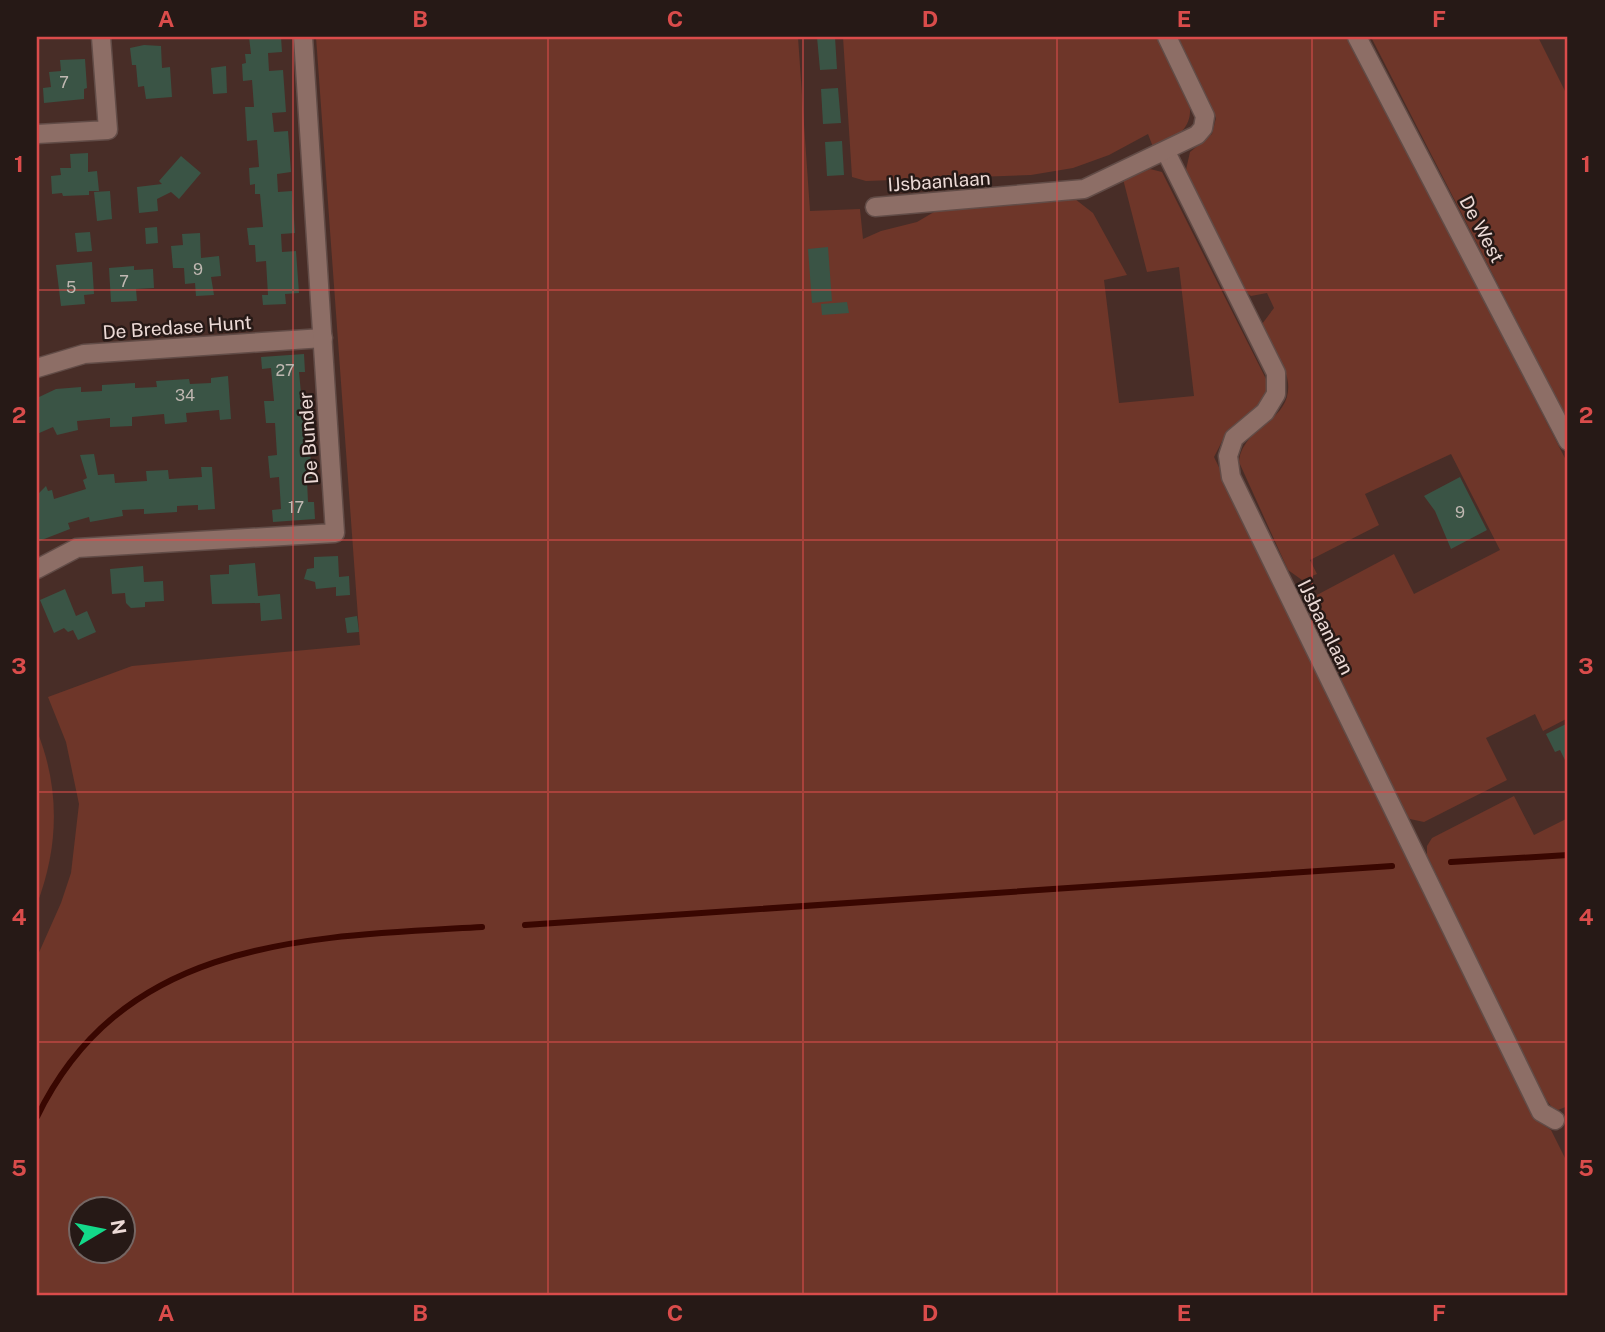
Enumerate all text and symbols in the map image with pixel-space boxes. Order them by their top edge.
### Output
text: A [158,5,175,32]
text: B [412,5,428,32]
text: C [667,5,683,32]
text: D [922,5,938,32]
text: E [1177,5,1191,32]
text: F [1432,5,1446,32]
house number: 7 [59,73,69,92]
text: 1 [14,150,24,177]
text: 1 [1581,150,1591,177]
street label: IJsbaanlaan [887,166,991,196]
street label: De West [1455,192,1509,266]
house number: 9 [193,260,203,279]
house number: 7 [119,272,129,291]
house number: 5 [66,278,76,297]
street label: De Bredase Hunt [102,311,252,343]
house number: 27 [275,361,295,380]
house number: 34 [175,386,195,405]
street label: De Bunder [294,391,322,485]
text: 2 [12,401,26,428]
text: 2 [1579,401,1593,428]
house number: 17 [288,498,304,517]
house number: 9 [1455,503,1465,522]
street label: IJsbaanlaan [1294,576,1358,678]
text: 3 [11,652,27,679]
text: 3 [1578,652,1594,679]
text: 4 [11,903,27,930]
text: 4 [1578,903,1594,930]
text: 5 [11,1154,27,1181]
text: 5 [1578,1154,1594,1181]
north arrow [66,1196,136,1266]
text: N [107,1218,131,1236]
text: A [158,1299,175,1326]
text: B [412,1299,428,1326]
text: C [667,1299,683,1326]
text: D [922,1299,938,1326]
text: E [1177,1299,1191,1326]
text: F [1432,1299,1446,1326]

